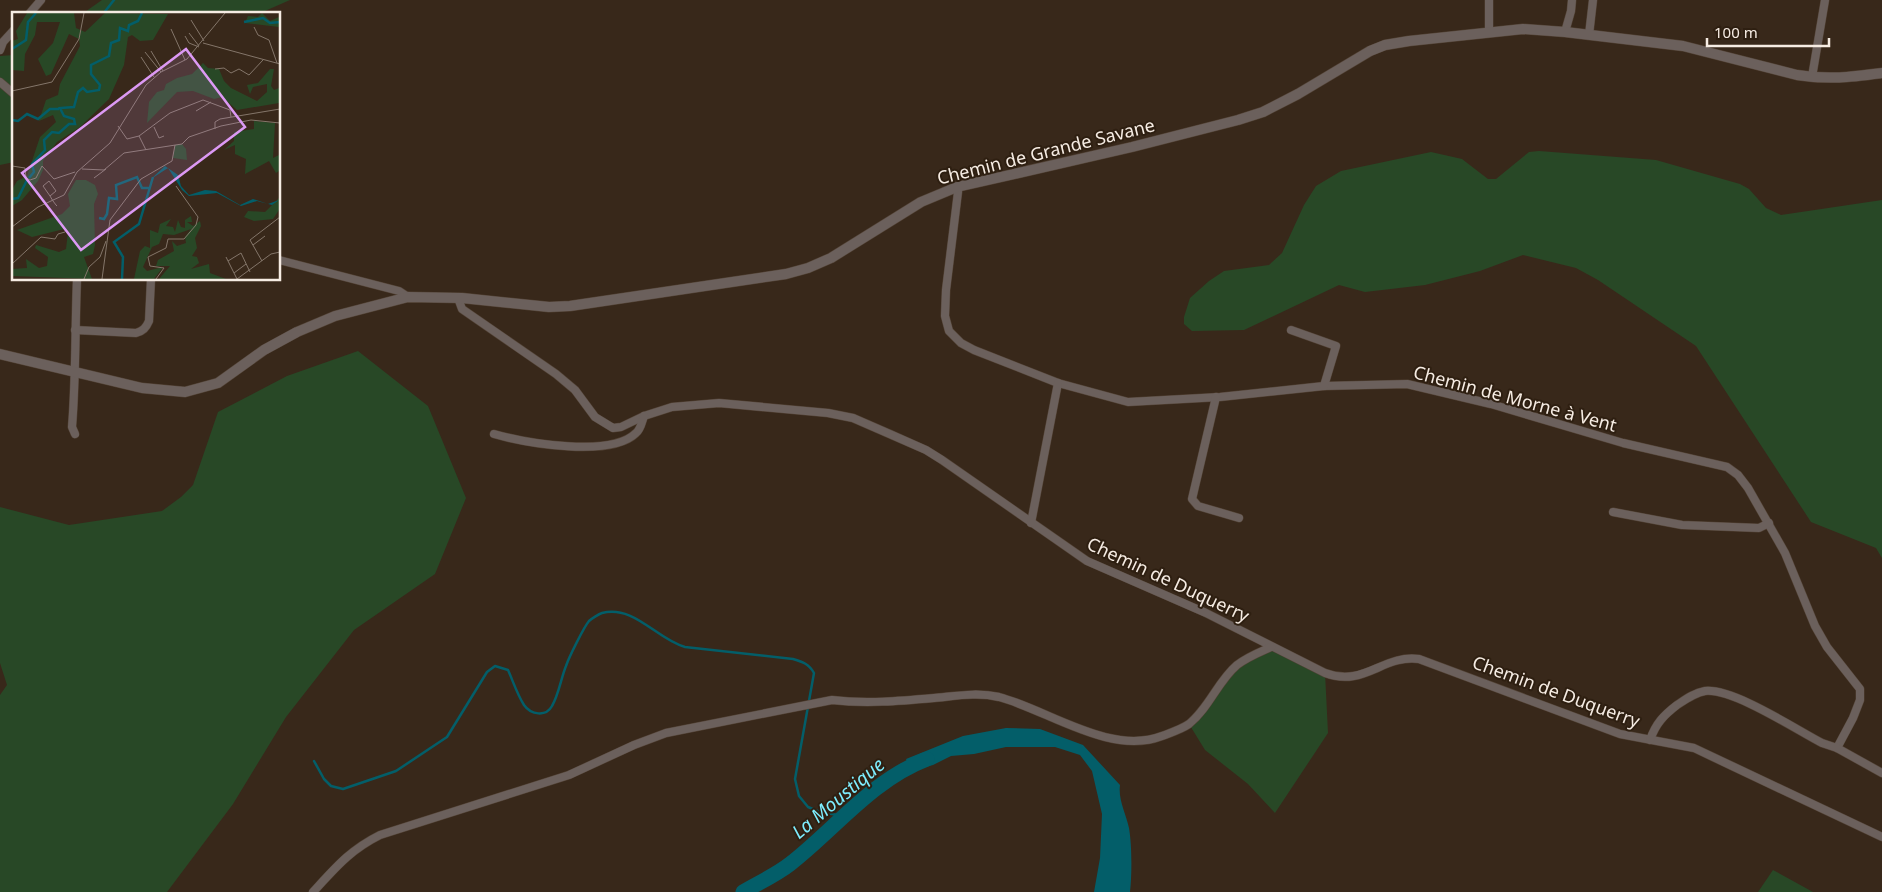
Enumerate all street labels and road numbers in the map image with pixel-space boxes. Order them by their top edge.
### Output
street label: Chemin de Grande Savane [934,112,1157,190]
street label: Chemin de Morne à Vent [1411,359,1620,437]
street label: Chemin de Duquerry [1083,531,1254,628]
street label: Chemin de Duquerry [1469,650,1644,733]

